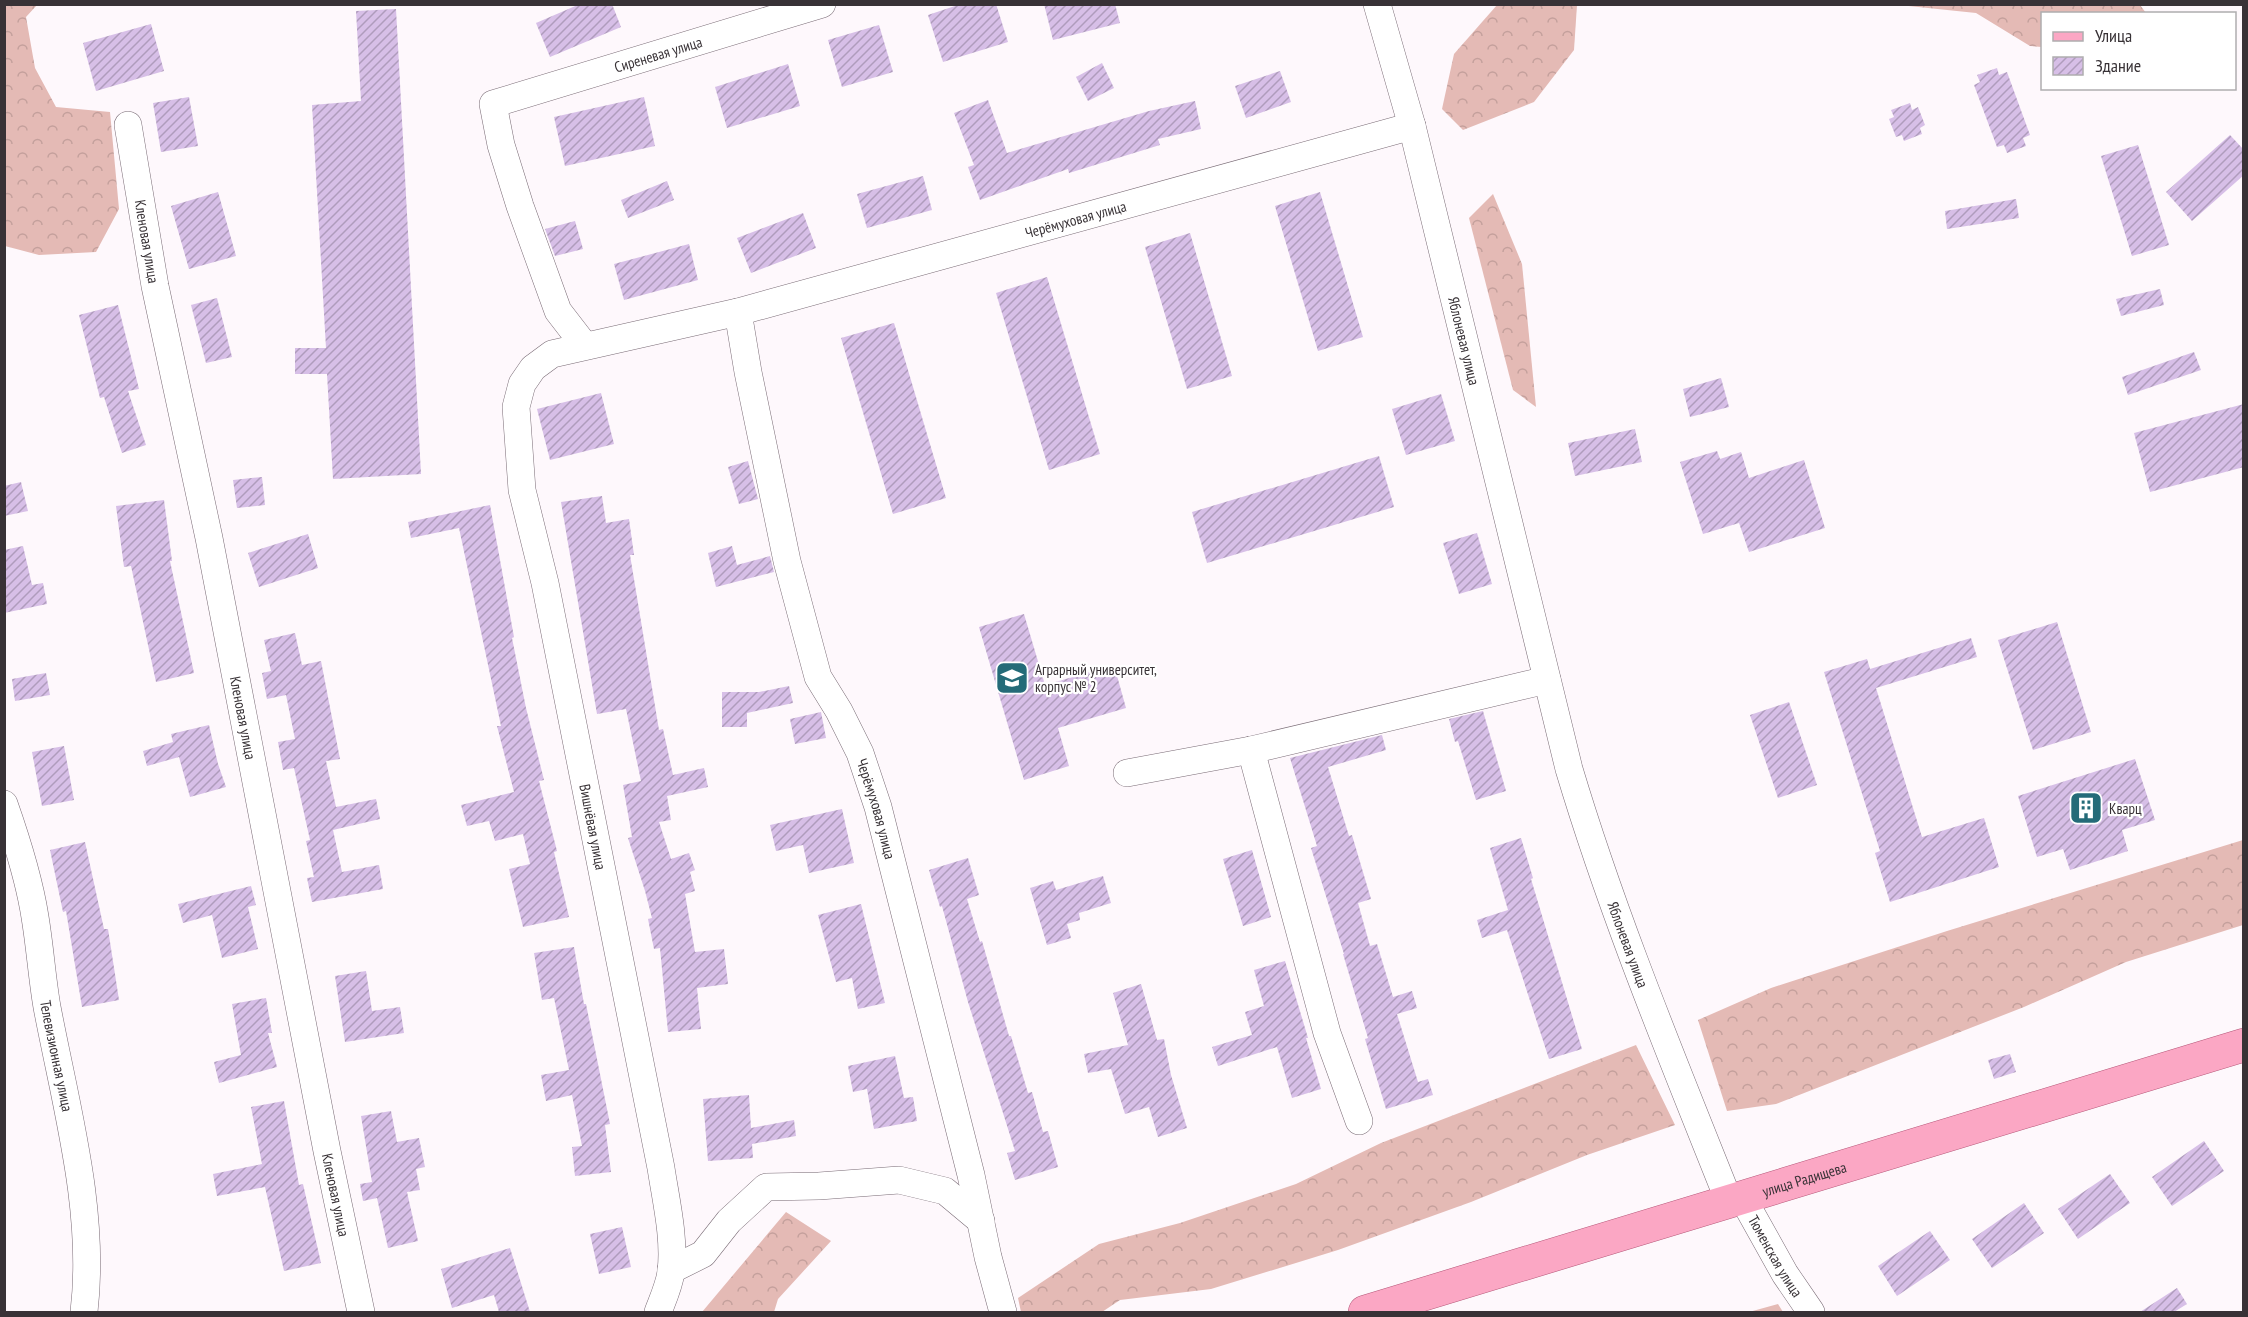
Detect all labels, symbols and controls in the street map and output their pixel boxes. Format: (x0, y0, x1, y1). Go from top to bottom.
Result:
legend (2041, 12, 2236, 90)
text: Улица (2095, 24, 2132, 47)
street label: Сиреневая улица (612, 32, 704, 76)
text: Здание (2095, 54, 2141, 77)
street label: Черёмуховая улица (1023, 196, 1128, 242)
street label: Кленовая улица (131, 198, 164, 285)
street label: Яблоневая улица (1444, 295, 1484, 387)
school or university icon: Аграрный университет, корпус № 2 (994, 660, 1030, 696)
place label: Аграрный университет, корпус № 2 (1035, 660, 1157, 696)
street label: Кленовая улица (226, 675, 261, 761)
street label: Черёмуховая улица (853, 756, 900, 861)
street label: Вишнёвая улица (575, 782, 611, 872)
building icon: Кварц (2068, 790, 2104, 826)
place label: Кварц (2109, 799, 2142, 818)
street label: Яблоневая улица (1604, 899, 1653, 990)
street label: Телевизионная улица (37, 999, 78, 1113)
street label: Кленовая улица (318, 1152, 354, 1238)
street label: улица Радищева (1760, 1157, 1849, 1200)
street label: Тюменская улица (1745, 1212, 1807, 1300)

